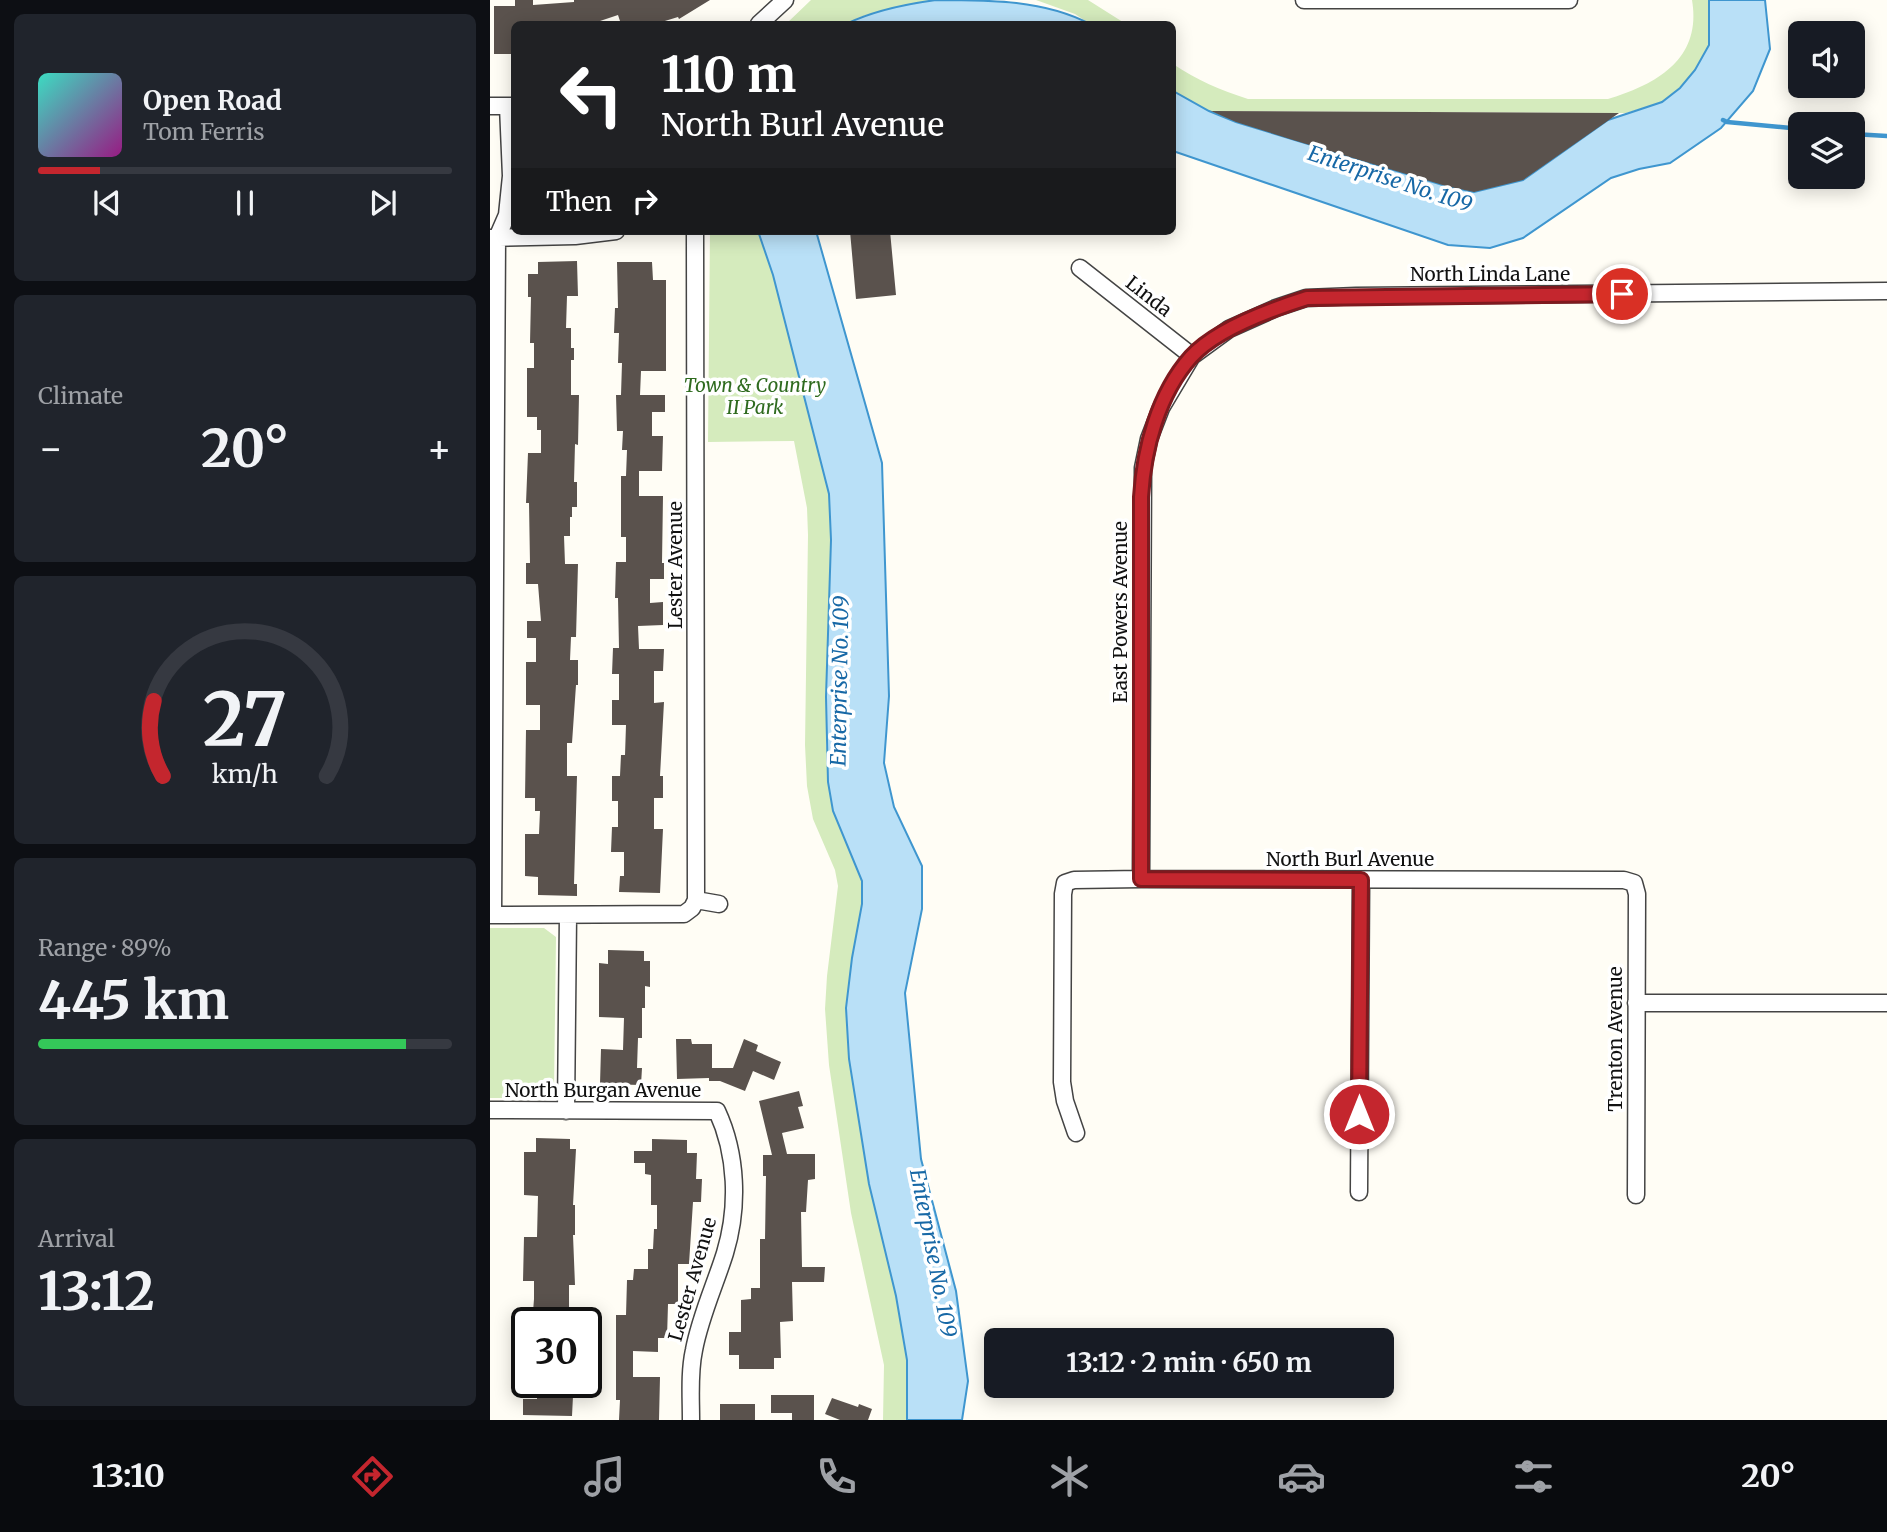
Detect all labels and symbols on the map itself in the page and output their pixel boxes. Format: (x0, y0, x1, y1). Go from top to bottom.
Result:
water label: Enterprise No. 109 (1305, 139, 1476, 218)
street label: North Linda Lane (1410, 262, 1570, 286)
pin (1592, 264, 1652, 324)
street label: Linda (1121, 270, 1177, 322)
park label: Town & Country II Park (684, 373, 826, 419)
street label: Lester Avenue (663, 501, 687, 629)
street label: East Powers Avenue (1108, 521, 1132, 703)
water label: Enterprise No. 109 (825, 595, 854, 767)
street label: North Burl Avenue (1266, 847, 1434, 871)
street label: Trenton Avenue (1603, 966, 1627, 1112)
position arrow (1322, 1077, 1396, 1151)
street label: North Burgan Avenue (505, 1078, 701, 1102)
water label: Enterprise No. 109 (904, 1166, 963, 1339)
street label: Lester Avenue (663, 1214, 721, 1344)
speed limit sign: 30 (511, 1307, 602, 1398)

